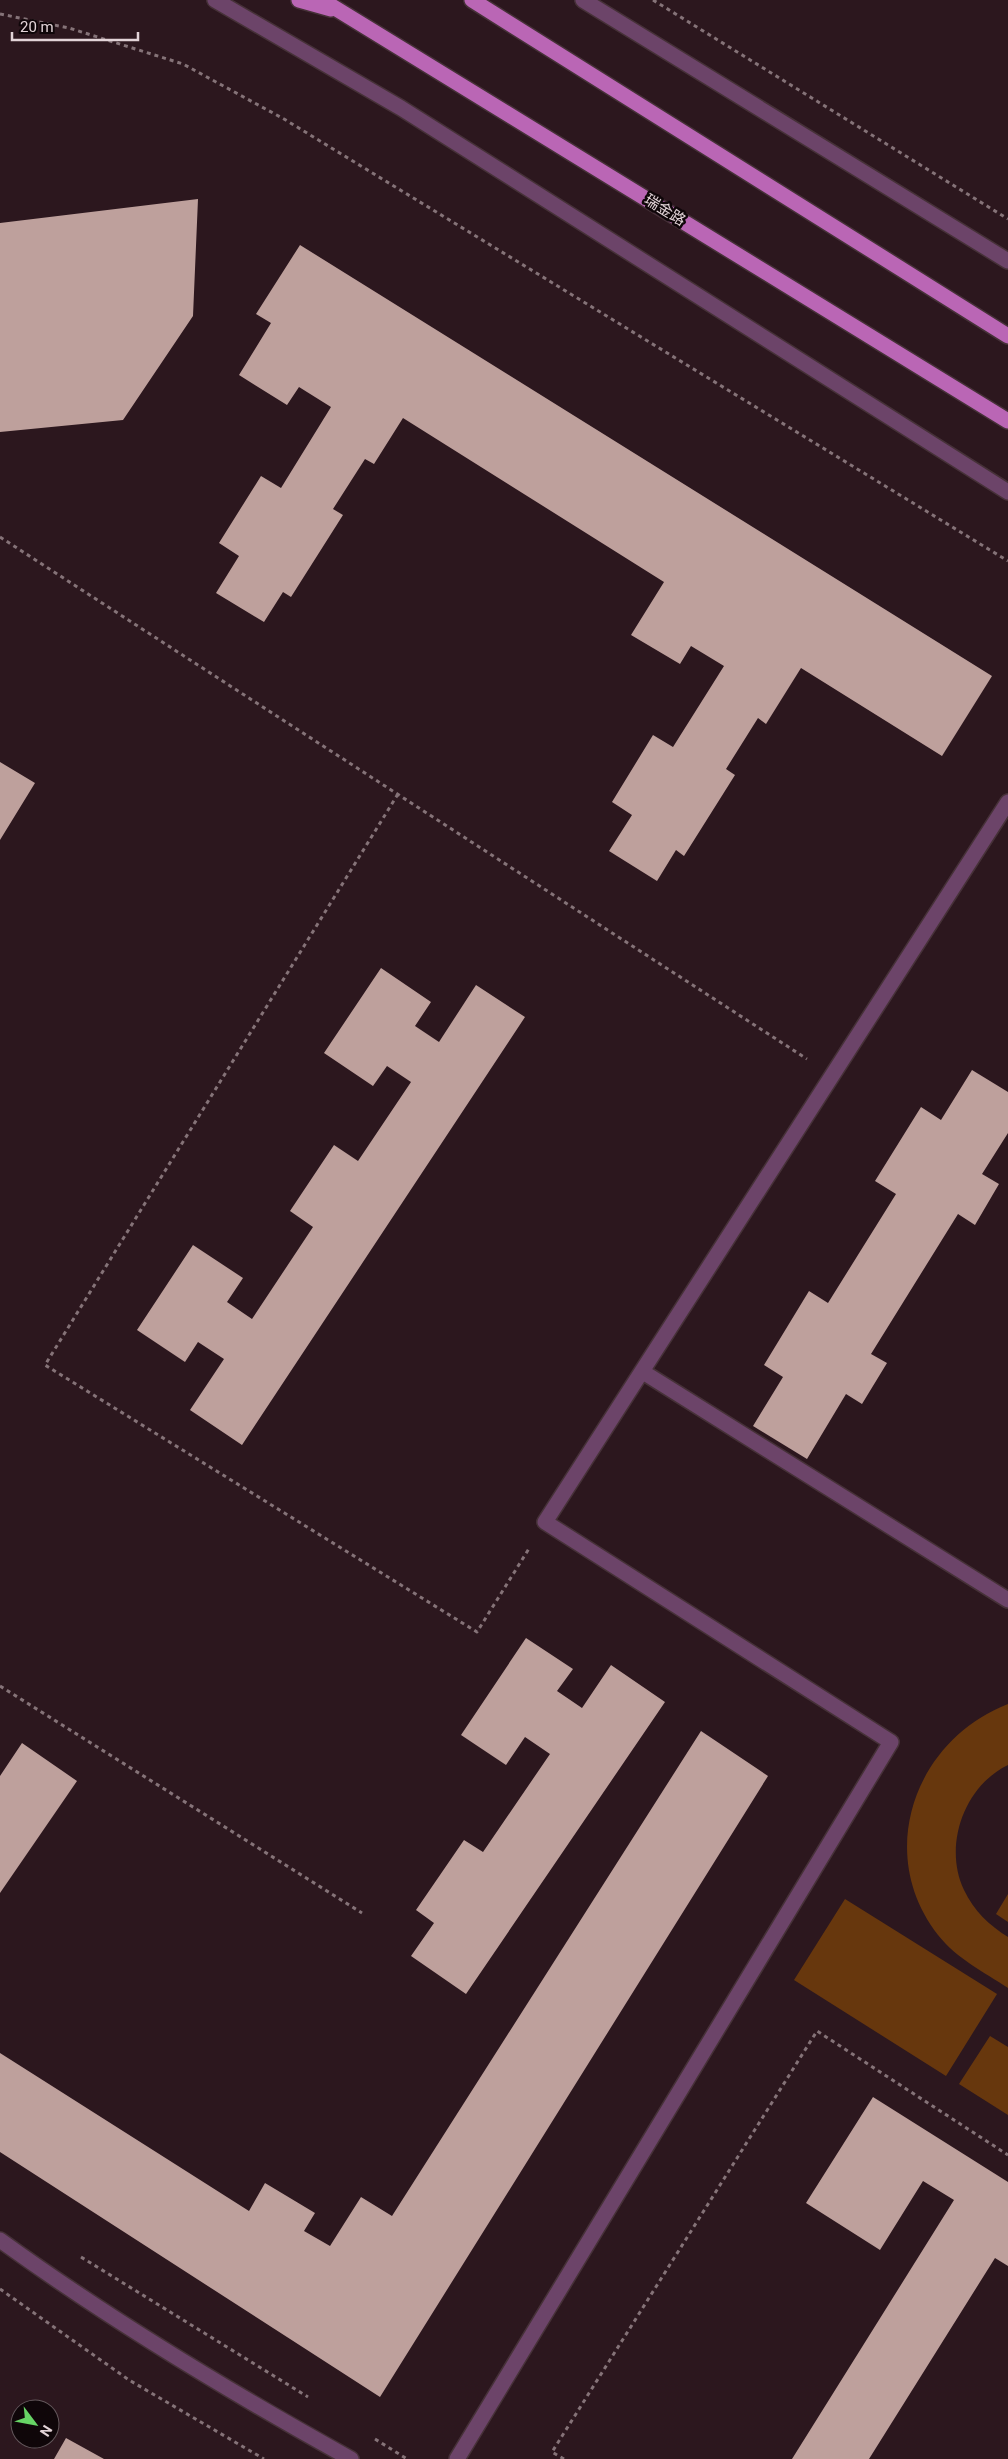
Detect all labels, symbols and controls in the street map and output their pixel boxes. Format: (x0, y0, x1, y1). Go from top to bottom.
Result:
scale bar (12, 10, 139, 42)
text: 20 m (20, 18, 54, 36)
street label: 瑞金路 (641, 190, 689, 230)
north arrow (10, 2399, 60, 2449)
text: N (37, 2422, 55, 2439)

